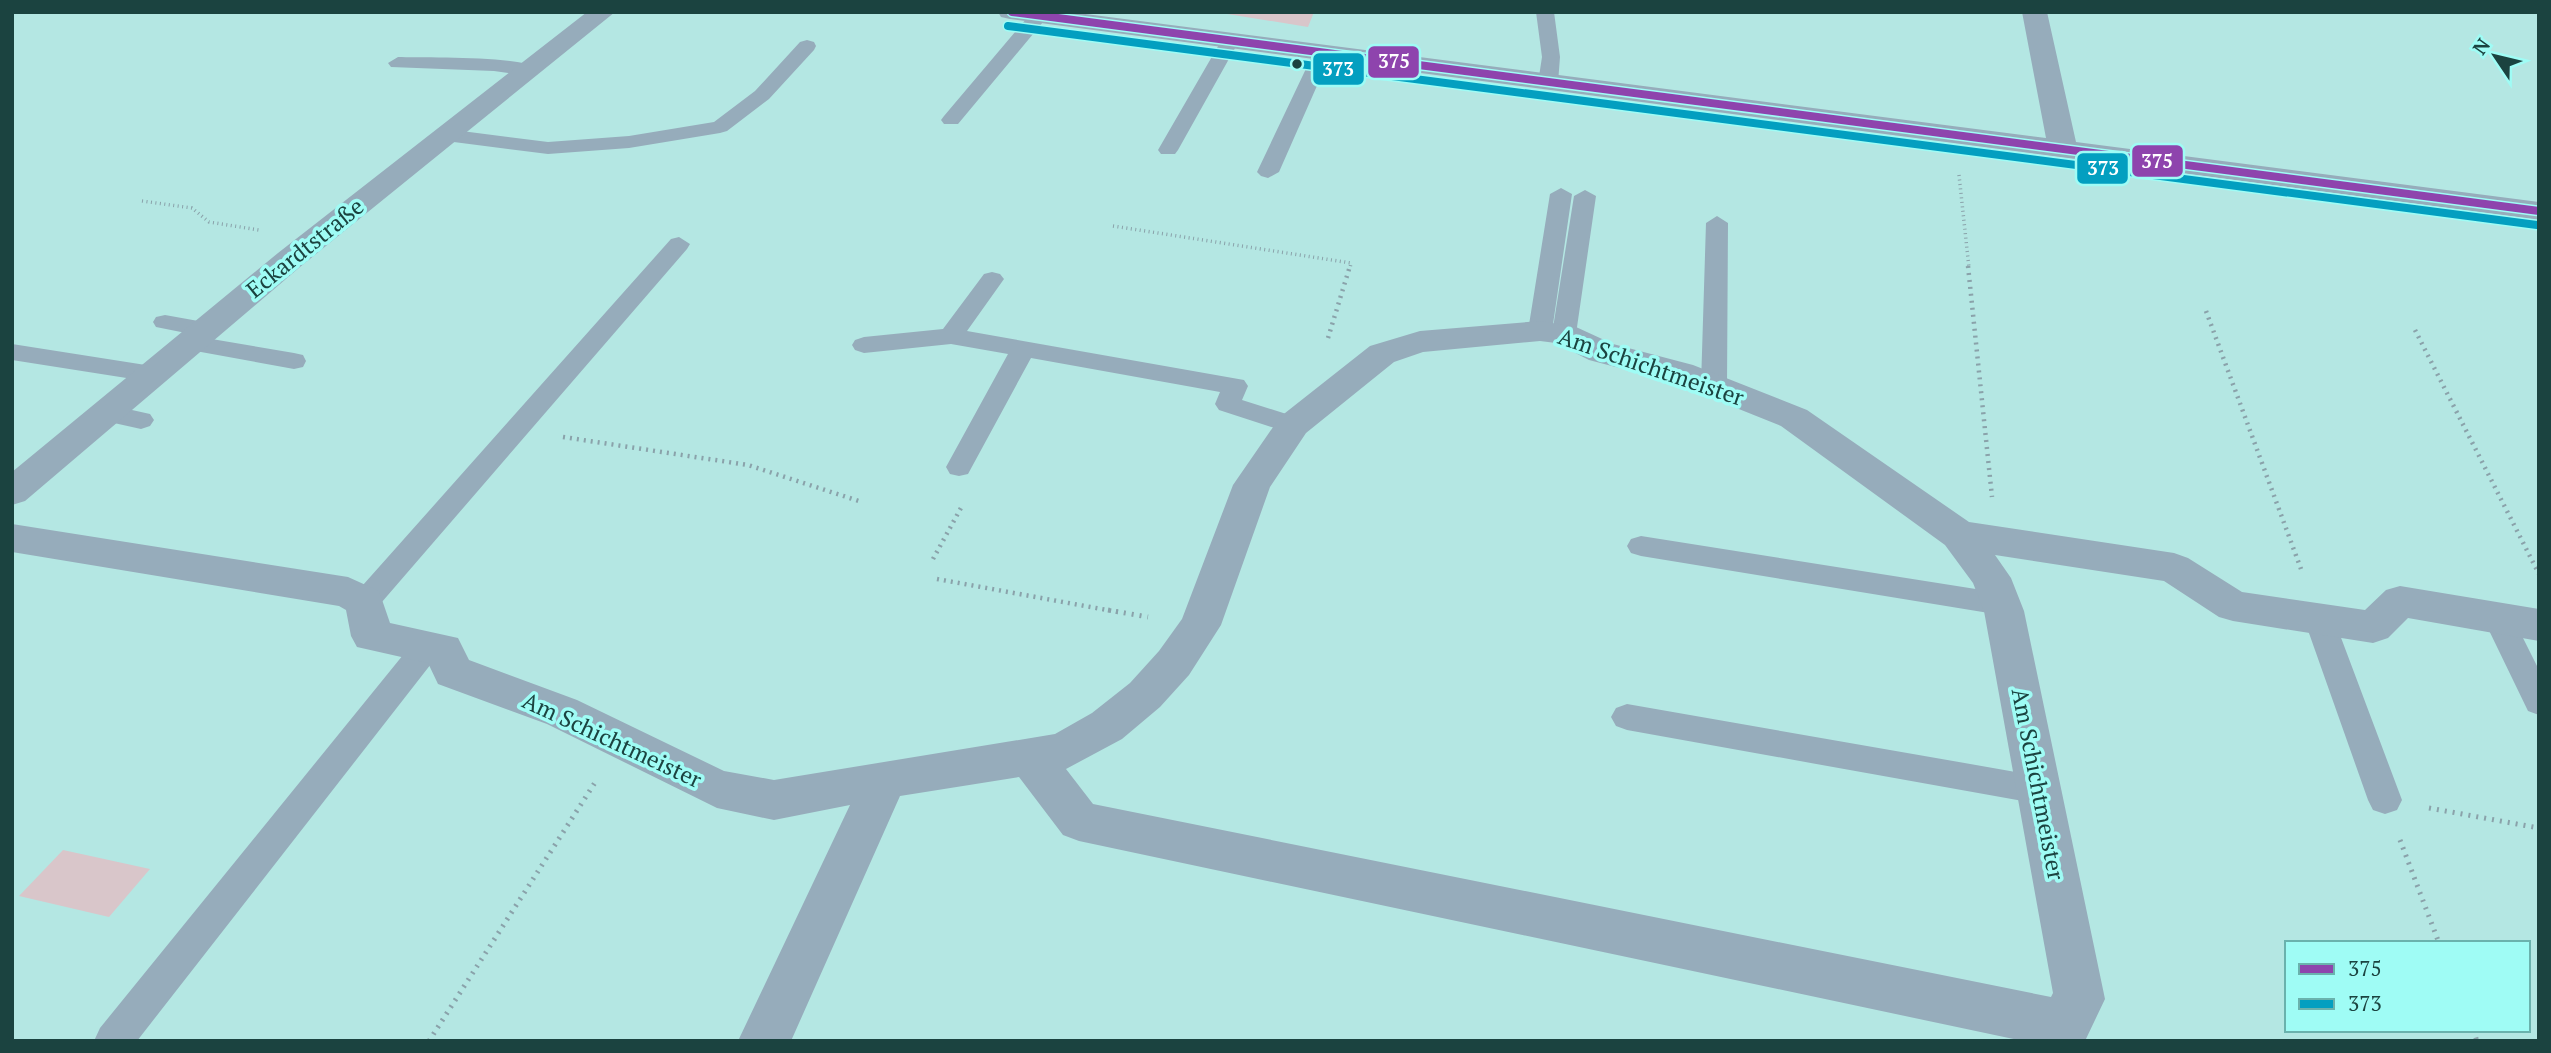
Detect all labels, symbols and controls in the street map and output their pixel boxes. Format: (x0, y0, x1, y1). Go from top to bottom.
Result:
north arrow (2460, 21, 2530, 91)
text: N (2466, 32, 2495, 59)
line badge: 375 (1367, 45, 1420, 79)
text: 375 (1378, 48, 1410, 73)
line badge: 373 (1312, 52, 1365, 86)
text: 373 (1322, 56, 1354, 81)
unlabelled marker (1290, 57, 1304, 71)
line badge: 375 (2131, 144, 2184, 178)
text: 375 (2141, 148, 2173, 173)
line badge: 373 (2076, 152, 2129, 185)
text: 373 (2087, 155, 2119, 180)
street label: Eckardtstraße (239, 191, 370, 305)
street label: Am Schichtmeister (1554, 320, 1748, 413)
street label: Am Schichtmeister (517, 684, 707, 795)
street label: Am Schichtmeister (2005, 685, 2072, 883)
legend (2285, 941, 2530, 1032)
text: 375 (2348, 954, 2382, 982)
text: 373 (2348, 989, 2382, 1017)

